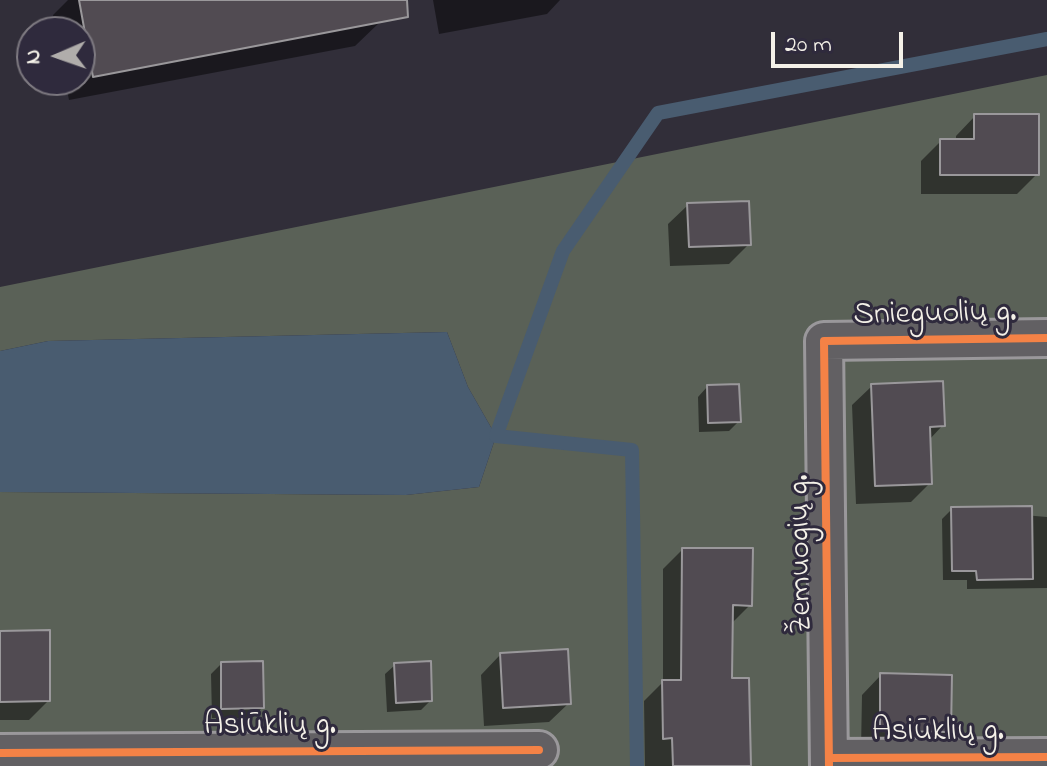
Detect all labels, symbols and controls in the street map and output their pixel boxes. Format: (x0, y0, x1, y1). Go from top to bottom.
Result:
north arrow (16, 16, 96, 96)
scale bar (775, 16, 907, 66)
text: 20 m (785, 28, 832, 63)
text: N (18, 49, 50, 65)
street label: Snieguolių g. (853, 295, 1017, 337)
street label: Žemuogių g. (782, 474, 824, 634)
street label: Asiūklių g. (204, 709, 336, 747)
street label: Asiūklių g. (872, 715, 1004, 753)

